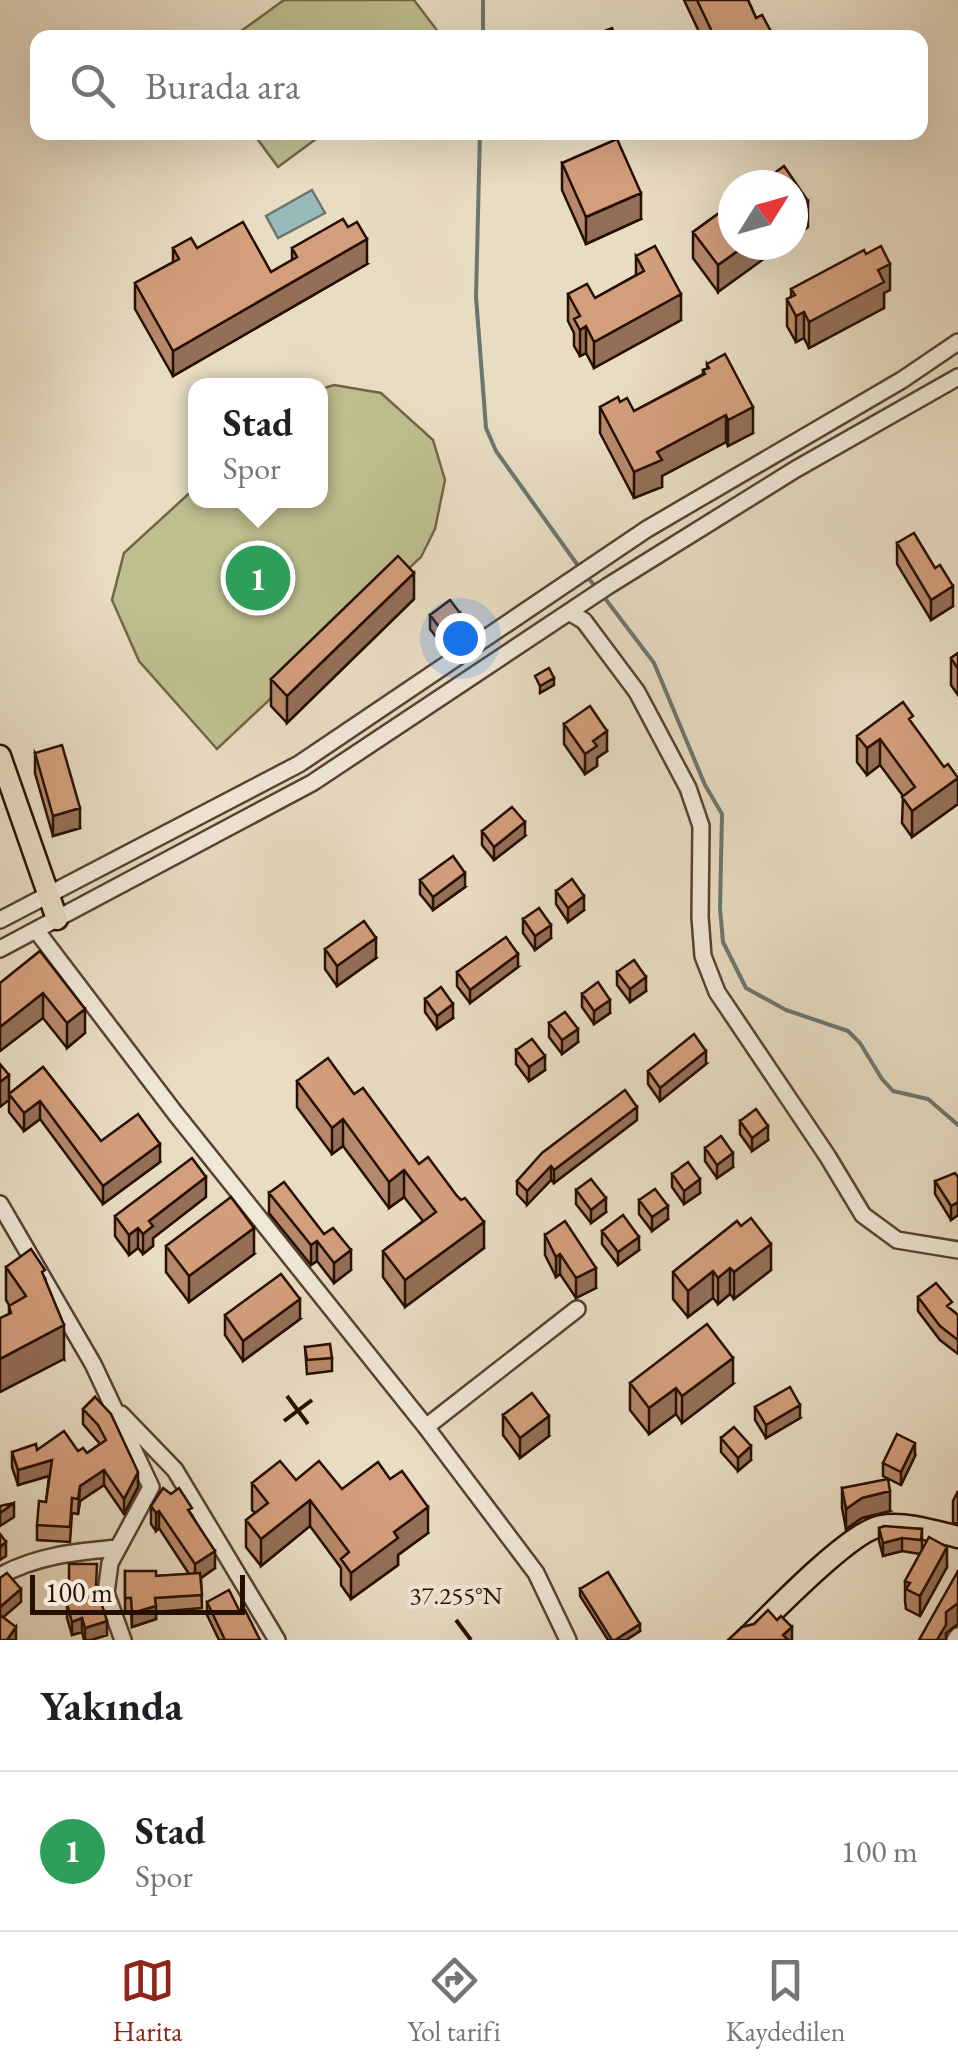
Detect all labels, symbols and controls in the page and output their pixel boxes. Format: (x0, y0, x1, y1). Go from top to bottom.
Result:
search box (30, 30, 928, 140)
icon: search (65, 58, 120, 113)
text: Burada ara (145, 61, 300, 110)
north arrow (718, 170, 808, 260)
popup (188, 378, 328, 508)
text: Stad (223, 398, 293, 447)
text: Spor (223, 447, 281, 489)
pin: 1 (226, 540, 290, 616)
your location (435, 613, 486, 664)
scale bar (30, 1570, 245, 1614)
text: 100 m (45, 1574, 113, 1610)
text: 37.255°N (410, 1579, 503, 1611)
text: Yakında (40, 1678, 183, 1733)
text: Stad (135, 1806, 206, 1855)
text: 1 (64, 1830, 81, 1872)
text: 100 m (841, 1830, 918, 1872)
text: Spor (135, 1855, 193, 1897)
tab: Harita (113, 1953, 183, 2049)
tab: Yol tarifi (408, 1953, 501, 2049)
tab: Kaydedilen (726, 1953, 845, 2049)

